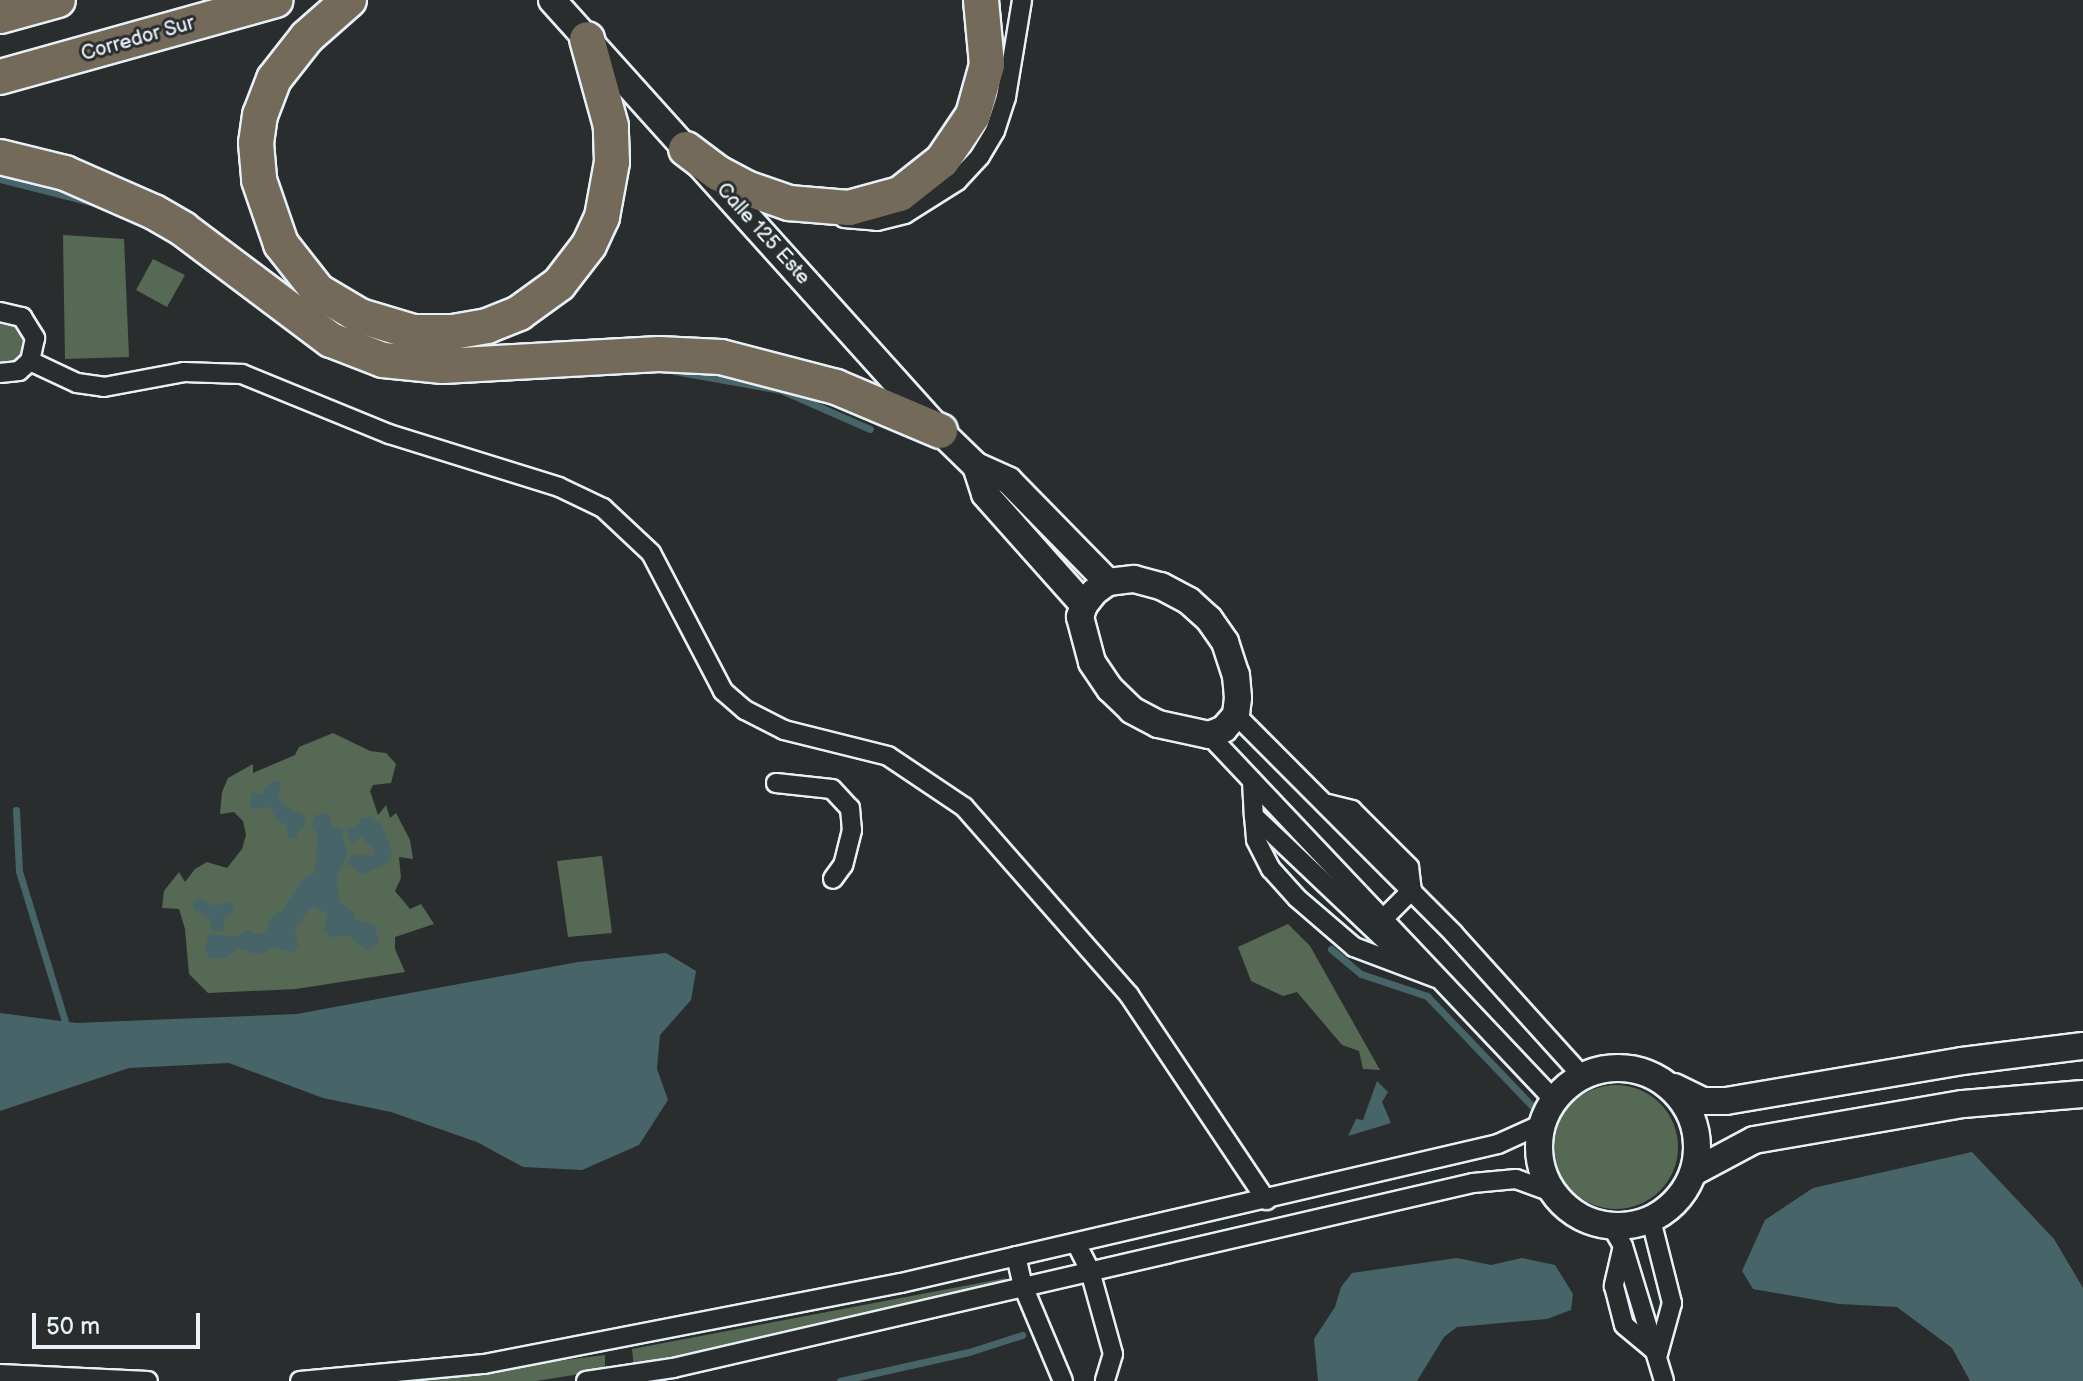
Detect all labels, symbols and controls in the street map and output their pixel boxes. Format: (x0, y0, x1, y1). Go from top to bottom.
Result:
street label: Corredor Sur (78, 11, 198, 67)
street label: Calle 125 Este (711, 178, 815, 290)
scale bar (36, 1297, 204, 1347)
text: 50 m (46, 1312, 100, 1341)

